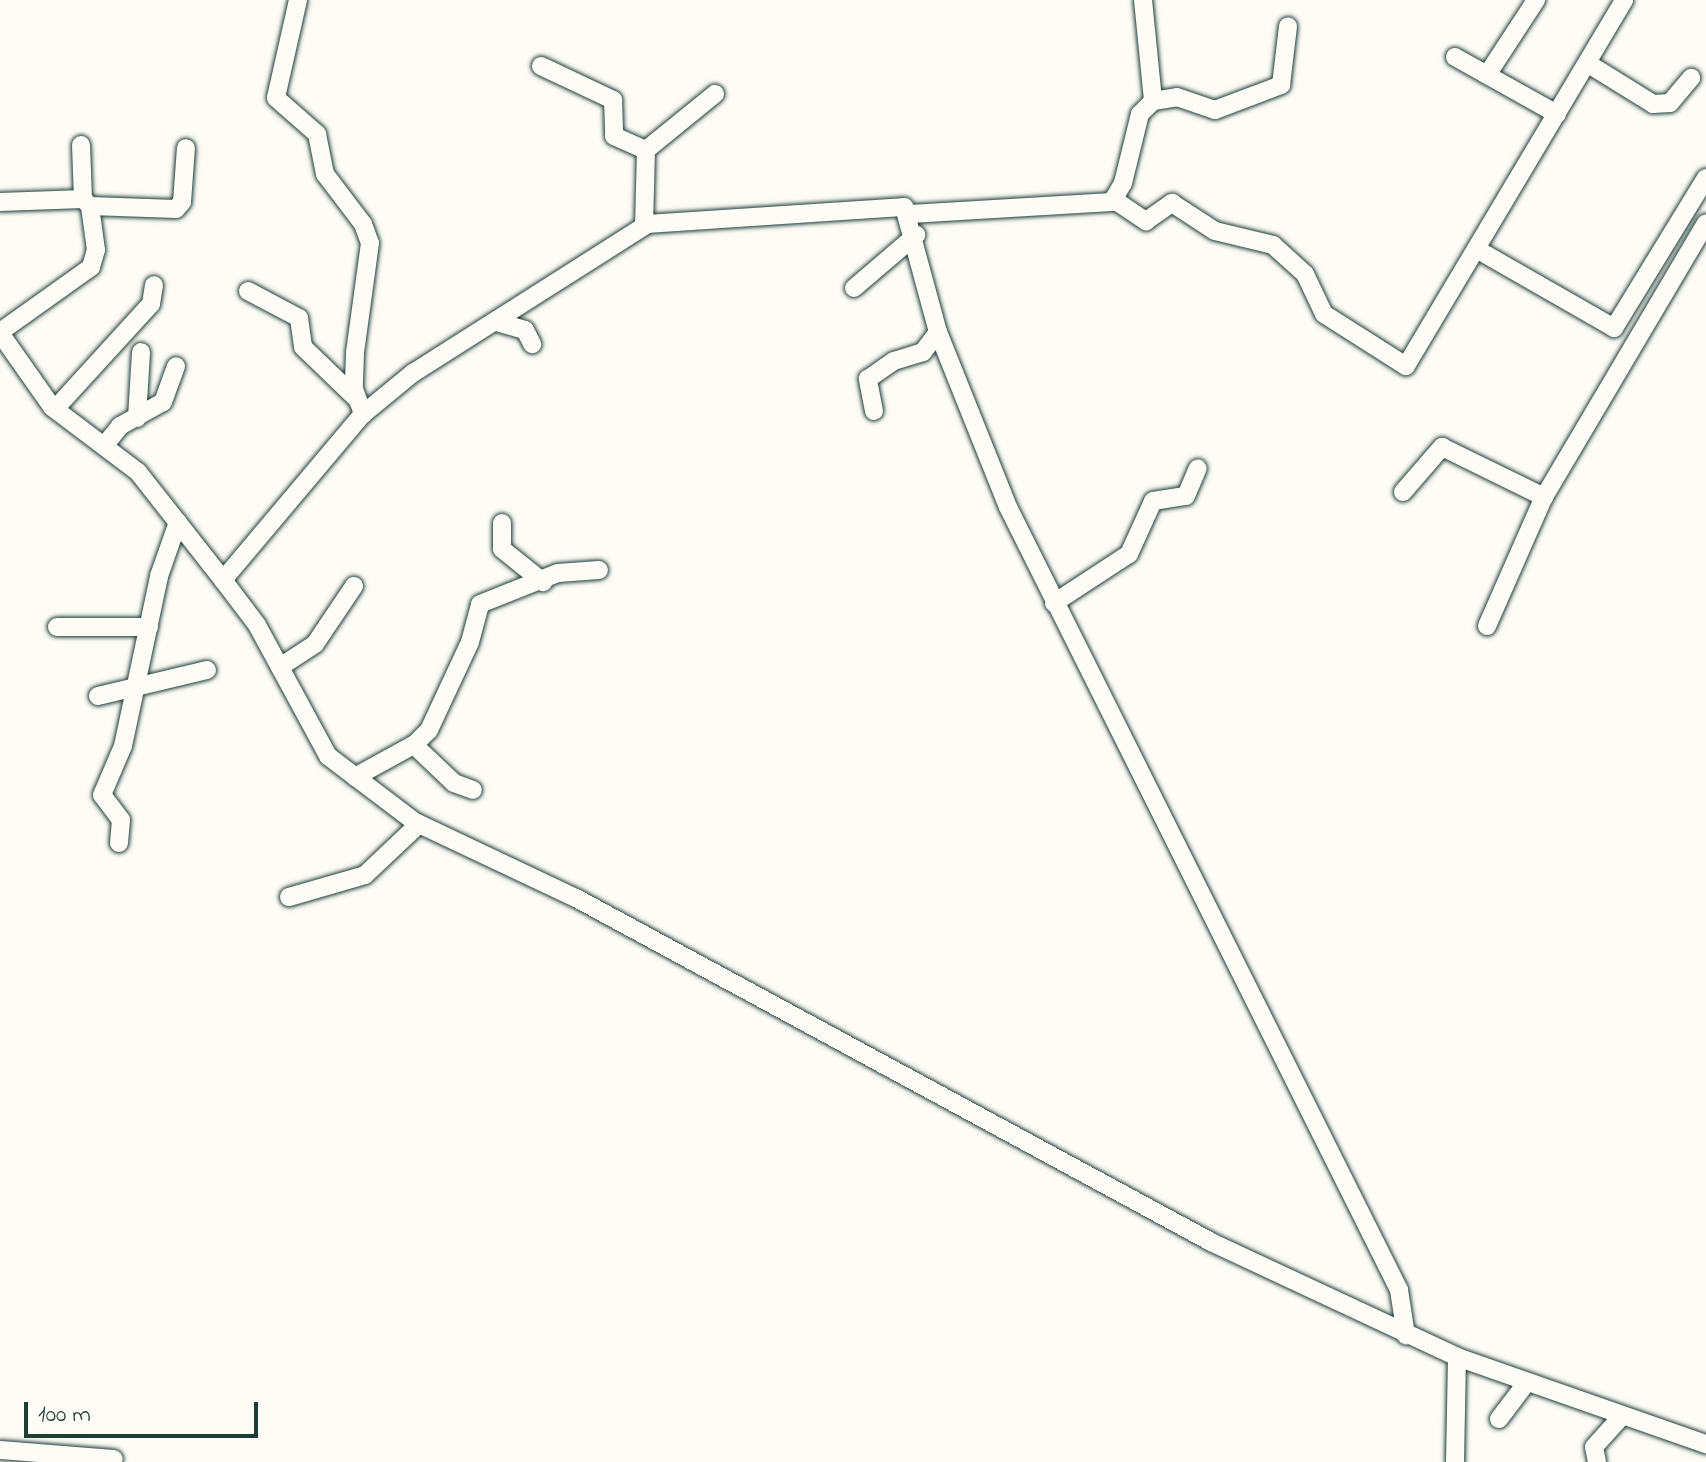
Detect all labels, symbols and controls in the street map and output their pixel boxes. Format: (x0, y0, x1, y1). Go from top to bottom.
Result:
scale bar (28, 1386, 262, 1436)
text: 100 m (38, 1398, 91, 1433)

